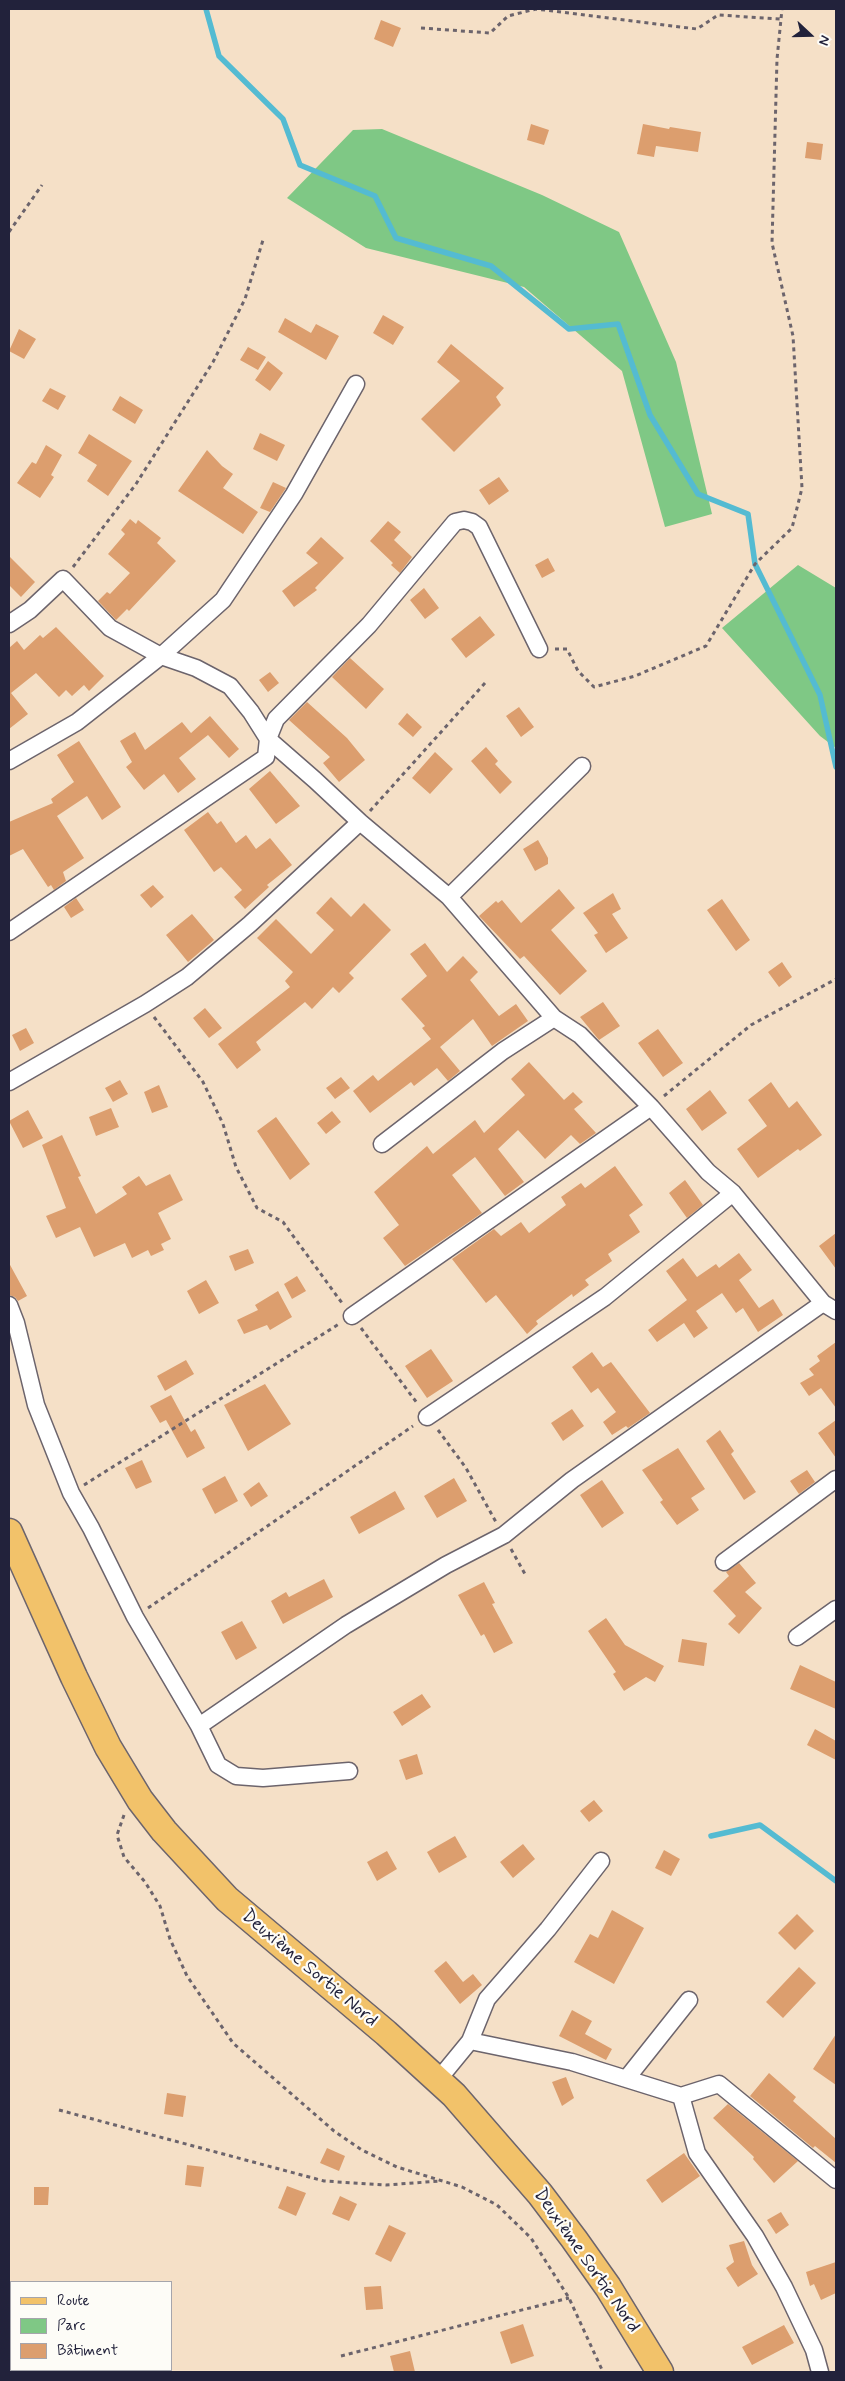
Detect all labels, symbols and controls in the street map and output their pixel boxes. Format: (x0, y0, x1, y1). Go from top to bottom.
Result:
north arrow (785, 10, 835, 60)
text: N (814, 33, 834, 48)
street label: Deuxième Sortie Nord (236, 1905, 382, 2033)
street label: Deuxième Sortie Nord (528, 2184, 644, 2338)
legend (10, 2281, 172, 2371)
text: Route (57, 2291, 90, 2311)
text: Parc (57, 2316, 85, 2336)
text: Bâtiment (57, 2341, 118, 2361)

